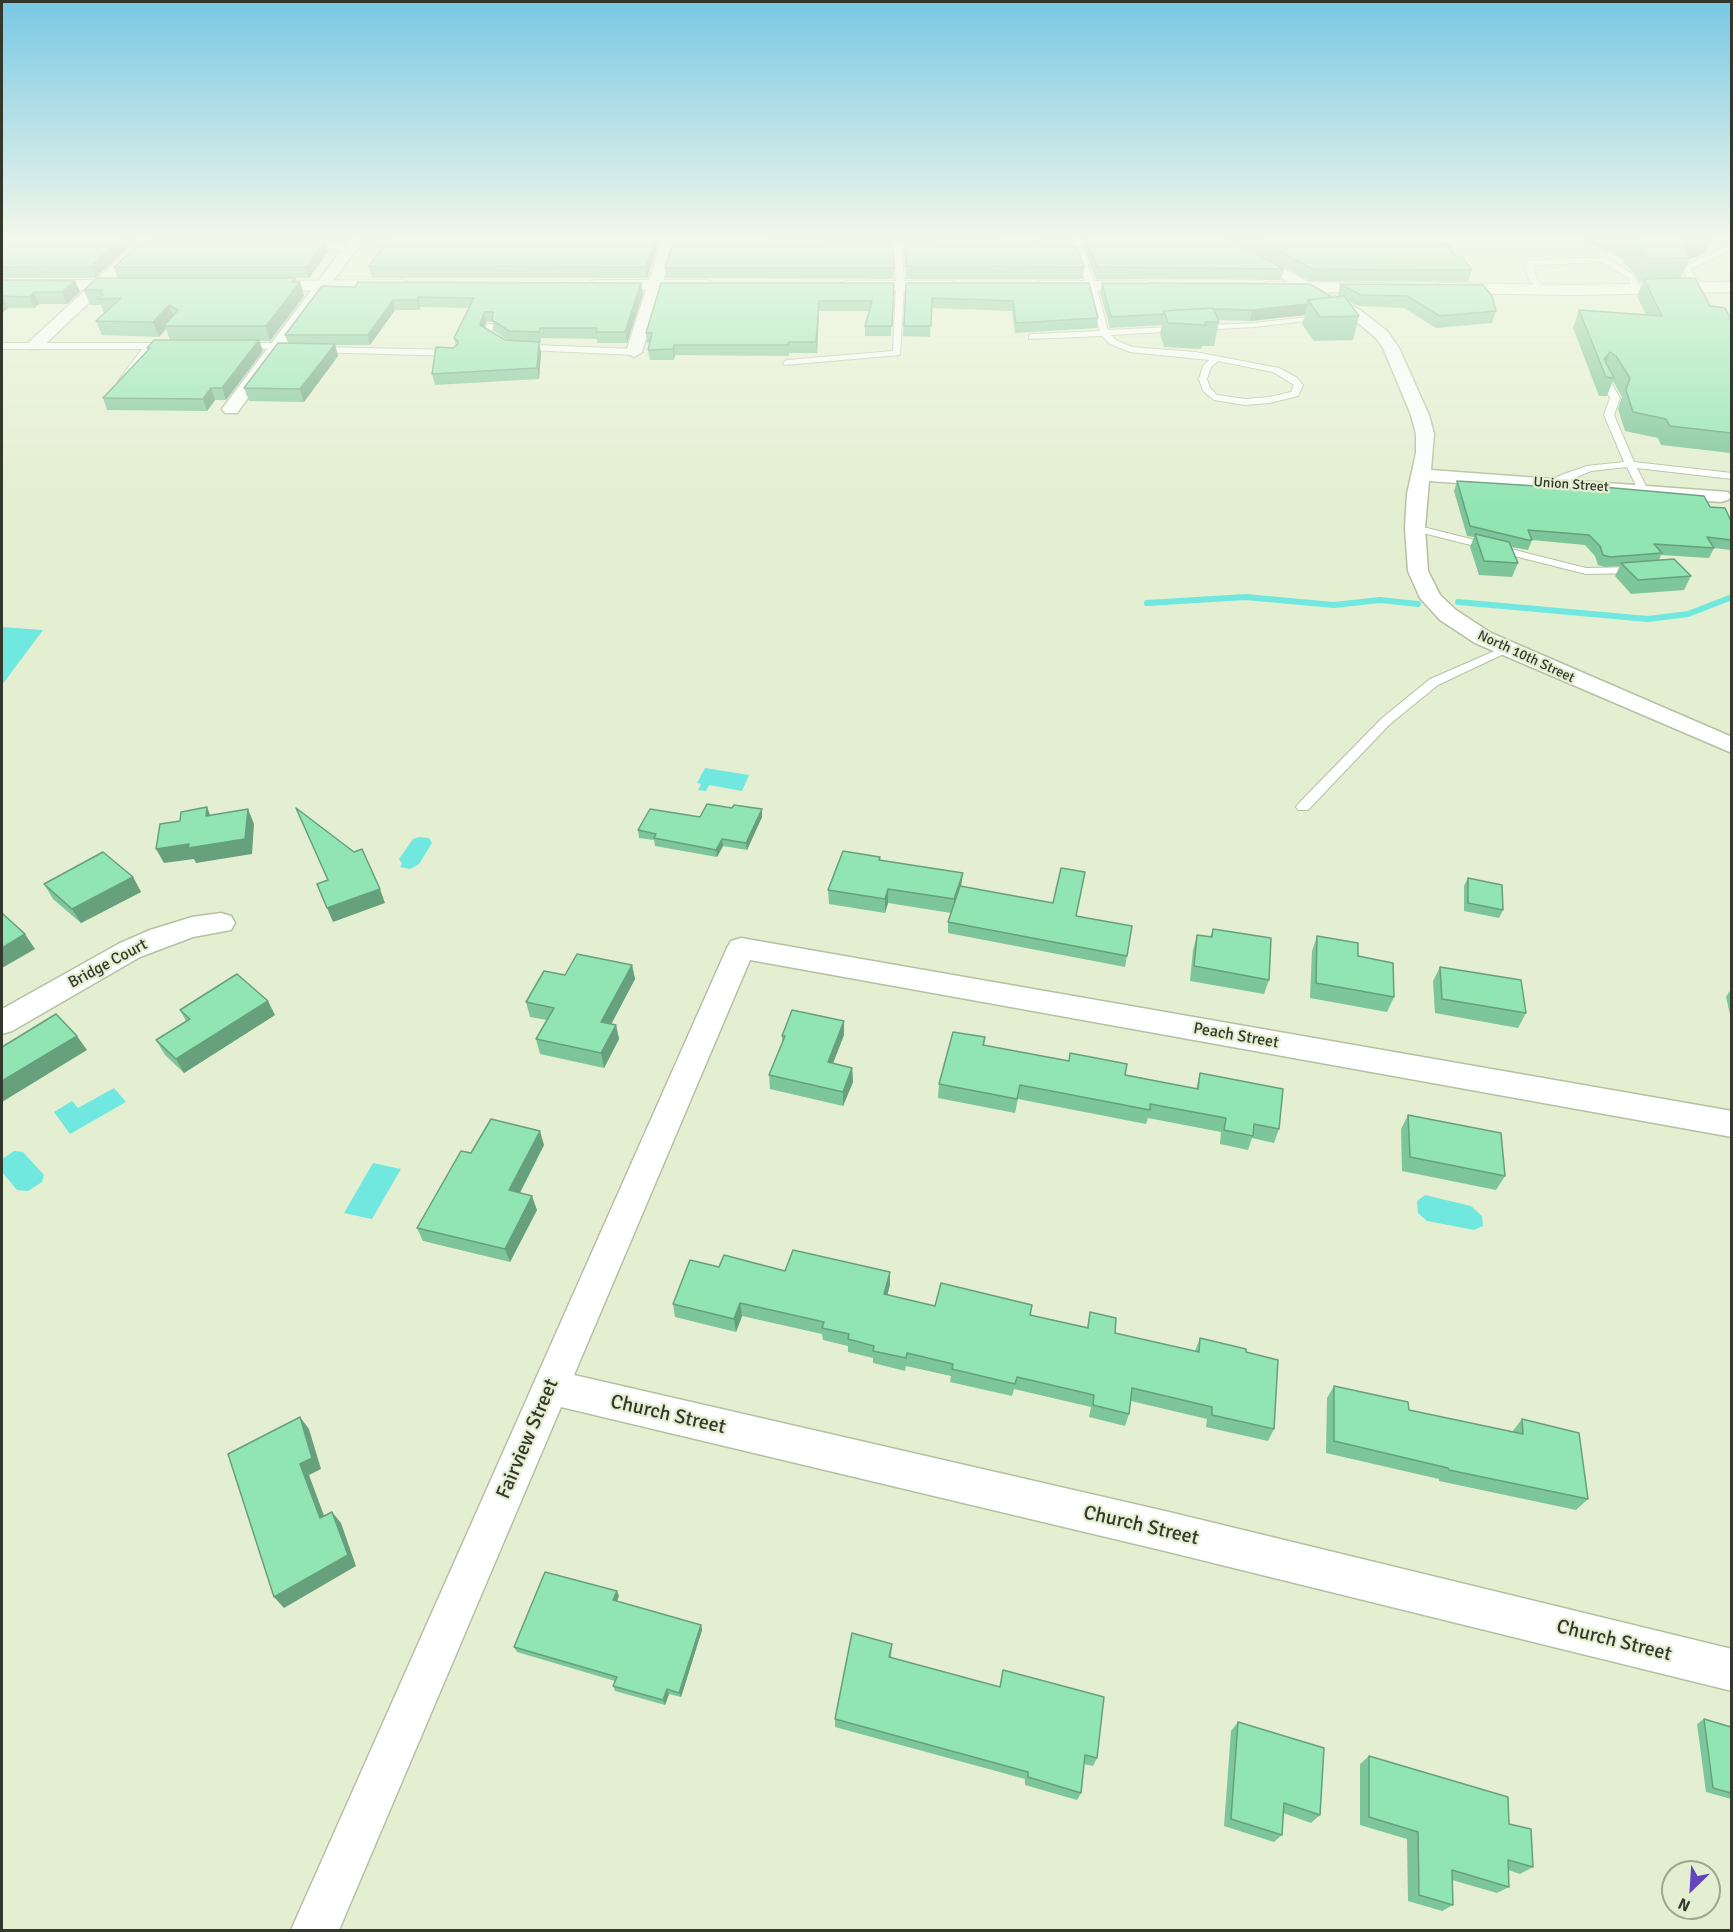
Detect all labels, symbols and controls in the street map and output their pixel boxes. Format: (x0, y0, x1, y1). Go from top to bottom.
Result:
street label: Union Street (1533, 474, 1609, 496)
street label: North 10th Street (1475, 627, 1577, 687)
street label: Bridge Court (65, 935, 151, 993)
street label: Peach Street (1192, 1019, 1280, 1053)
street label: Fairview Street (492, 1375, 564, 1503)
street label: Church Street (608, 1390, 728, 1440)
street label: Church Street (1081, 1501, 1201, 1551)
street label: Church Street (1554, 1615, 1674, 1667)
north arrow (1661, 1860, 1721, 1920)
text: N (1675, 1893, 1694, 1916)

